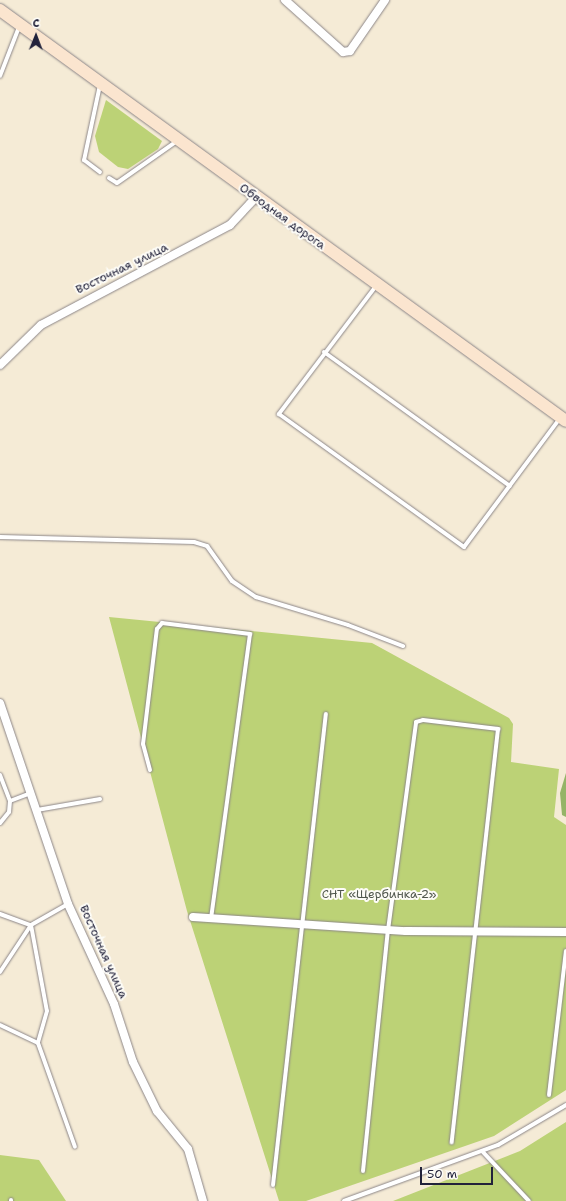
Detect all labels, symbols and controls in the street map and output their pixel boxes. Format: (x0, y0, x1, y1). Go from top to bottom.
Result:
north arrow (16, 16, 56, 56)
text: С (33, 16, 40, 31)
street label: Обводная дорога (236, 181, 328, 253)
street label: Восточная улица (74, 240, 170, 298)
park label: СНТ «Щербинка-2» (322, 888, 436, 902)
street label: Восточная улица (76, 903, 130, 1001)
scale bar (422, 1159, 495, 1185)
text: 50 m (427, 1166, 457, 1182)

